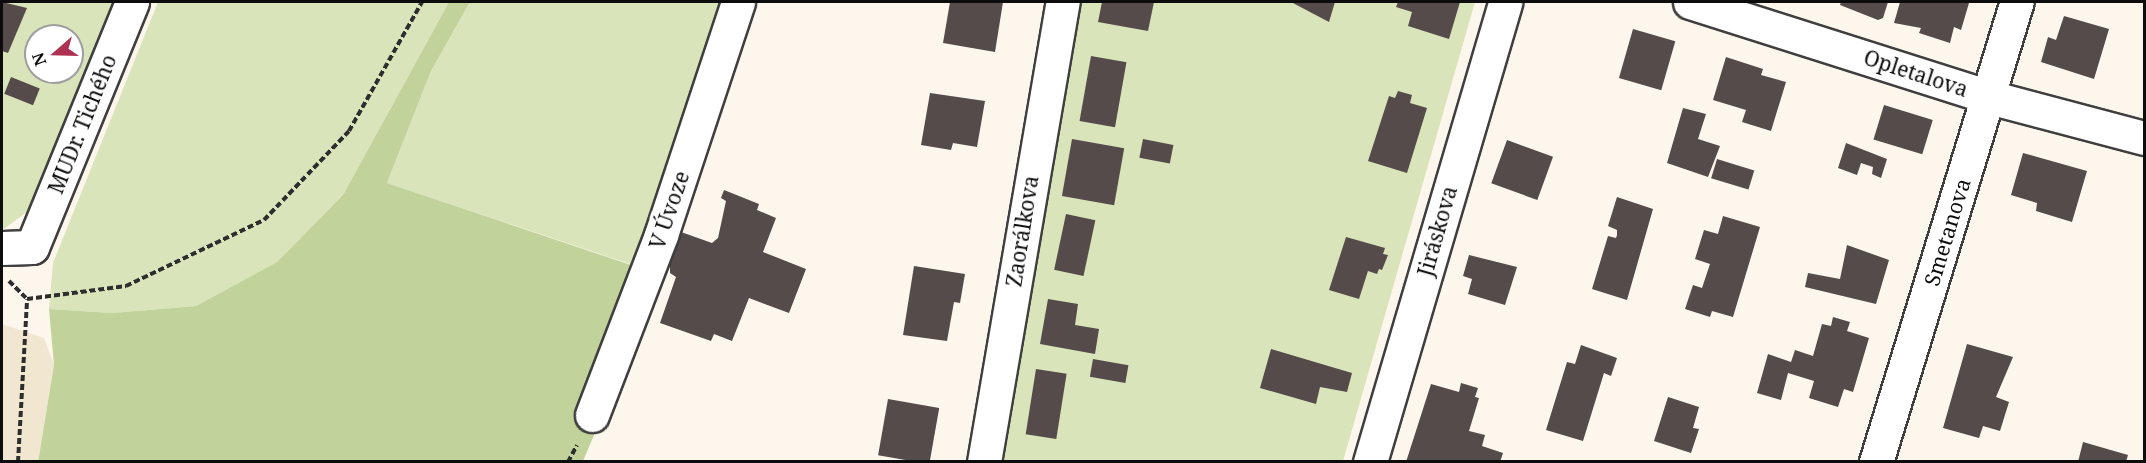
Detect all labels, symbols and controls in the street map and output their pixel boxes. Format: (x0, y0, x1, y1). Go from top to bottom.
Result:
north arrow (24, 24, 84, 84)
street label: Opletalova (1861, 44, 1971, 102)
text: N (26, 50, 51, 69)
street label: MUDr. Tichého (43, 51, 121, 197)
street label: V Úvoze (644, 168, 694, 252)
street label: Zaorálkova (1001, 174, 1043, 288)
street label: Smetanova (1919, 175, 1975, 289)
street label: Jiráskova (1412, 183, 1462, 279)

